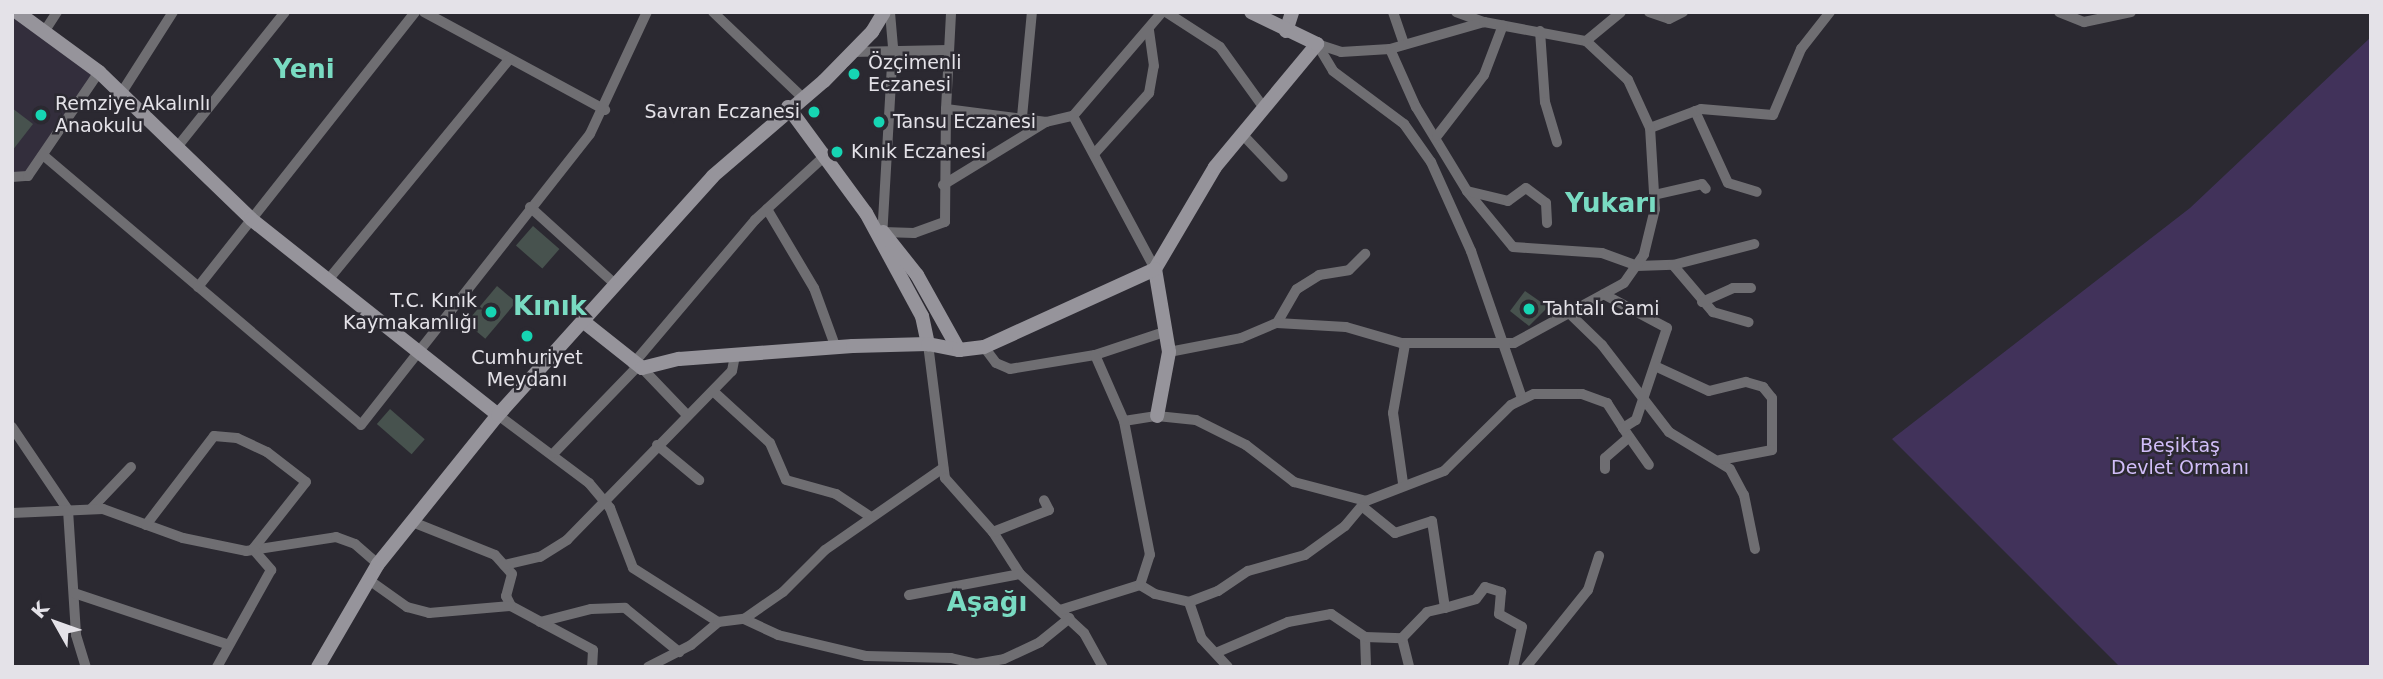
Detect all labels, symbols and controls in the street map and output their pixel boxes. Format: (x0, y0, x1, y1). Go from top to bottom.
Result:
place label: Özçimenli Eczanesi (868, 52, 961, 96)
district label: Yeni (273, 54, 335, 86)
marker: Özçimenli Eczanesi (846, 66, 862, 82)
place label: Remziye Akalınlı Anaokulu (55, 93, 210, 137)
place label: Savran Eczanesi (645, 101, 800, 123)
marker: Savran Eczanesi (806, 104, 822, 120)
marker: Remziye Akalınlı Anaokulu (33, 107, 49, 123)
place label: Tansu Eczanesi (893, 111, 1036, 133)
marker: Tansu Eczanesi (871, 114, 887, 130)
place label: Kınık Eczanesi (851, 141, 986, 163)
marker: Kınık Eczanesi (829, 144, 845, 160)
district label: Yukarı (1565, 188, 1657, 220)
place label: T.C. Kınık Kaymakamlığı (343, 290, 477, 334)
district label: Kınık (513, 291, 587, 323)
place label: Tahtalı Cami (1543, 298, 1660, 320)
marker: Tahtalı Cami (1521, 301, 1537, 317)
marker: T.C. Kınık Kaymakamlığı (483, 304, 499, 320)
marker: Cumhuriyet Meydanı (519, 328, 535, 344)
place label: Cumhuriyet Meydanı (471, 347, 583, 391)
park label: Beşiktaş Devlet Ormanı (2111, 435, 2249, 479)
district label: Aşağı (947, 587, 1027, 619)
north arrow (21, 588, 91, 658)
text: K (27, 597, 53, 622)

